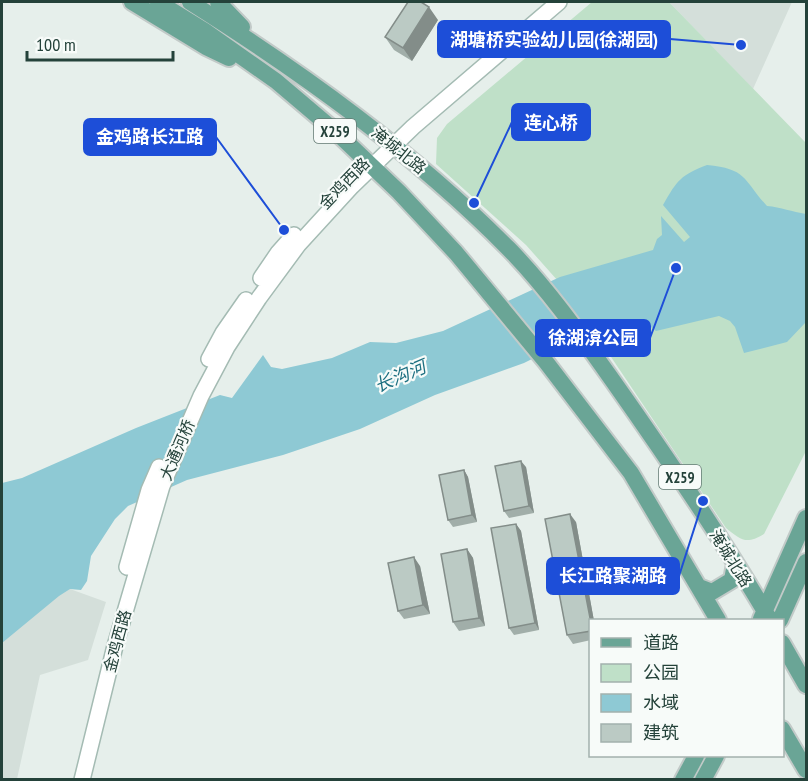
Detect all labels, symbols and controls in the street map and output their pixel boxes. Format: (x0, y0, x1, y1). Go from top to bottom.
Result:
callout: 湖塘桥实验幼儿园(徐湖园) (438, 21, 670, 57)
scale bar (27, 24, 172, 62)
text: 湖塘桥实验幼儿园(徐湖园) (450, 28, 658, 51)
text: 100 m (36, 33, 76, 56)
callout: 连心桥 (512, 104, 590, 140)
text: 连心桥 (524, 111, 578, 134)
callout: 金鸡路长江路 (84, 119, 216, 155)
road number: X259 (314, 119, 356, 143)
street label: 淹城北路 (368, 122, 430, 178)
text: 金鸡路长江路 (96, 125, 204, 148)
street label: 金鸡西路 (315, 153, 373, 213)
callout: 徐湖渰公园 (536, 320, 650, 356)
text: 徐湖渰公园 (548, 326, 638, 349)
water label: 长沟河 (371, 354, 432, 397)
street label: 大通河桥 (155, 417, 199, 483)
road number: X259 (659, 465, 701, 489)
street label: 淹城北路 (706, 526, 756, 590)
callout: 长江路聚湖路 (547, 558, 679, 594)
text: 长江路聚湖路 (559, 564, 667, 587)
street label: 金鸡西路 (99, 607, 135, 675)
legend (589, 619, 784, 757)
text: 道路 (643, 631, 679, 654)
text: 公园 (643, 661, 679, 684)
text: 水域 (643, 691, 679, 714)
text: 建筑 (643, 721, 679, 744)

